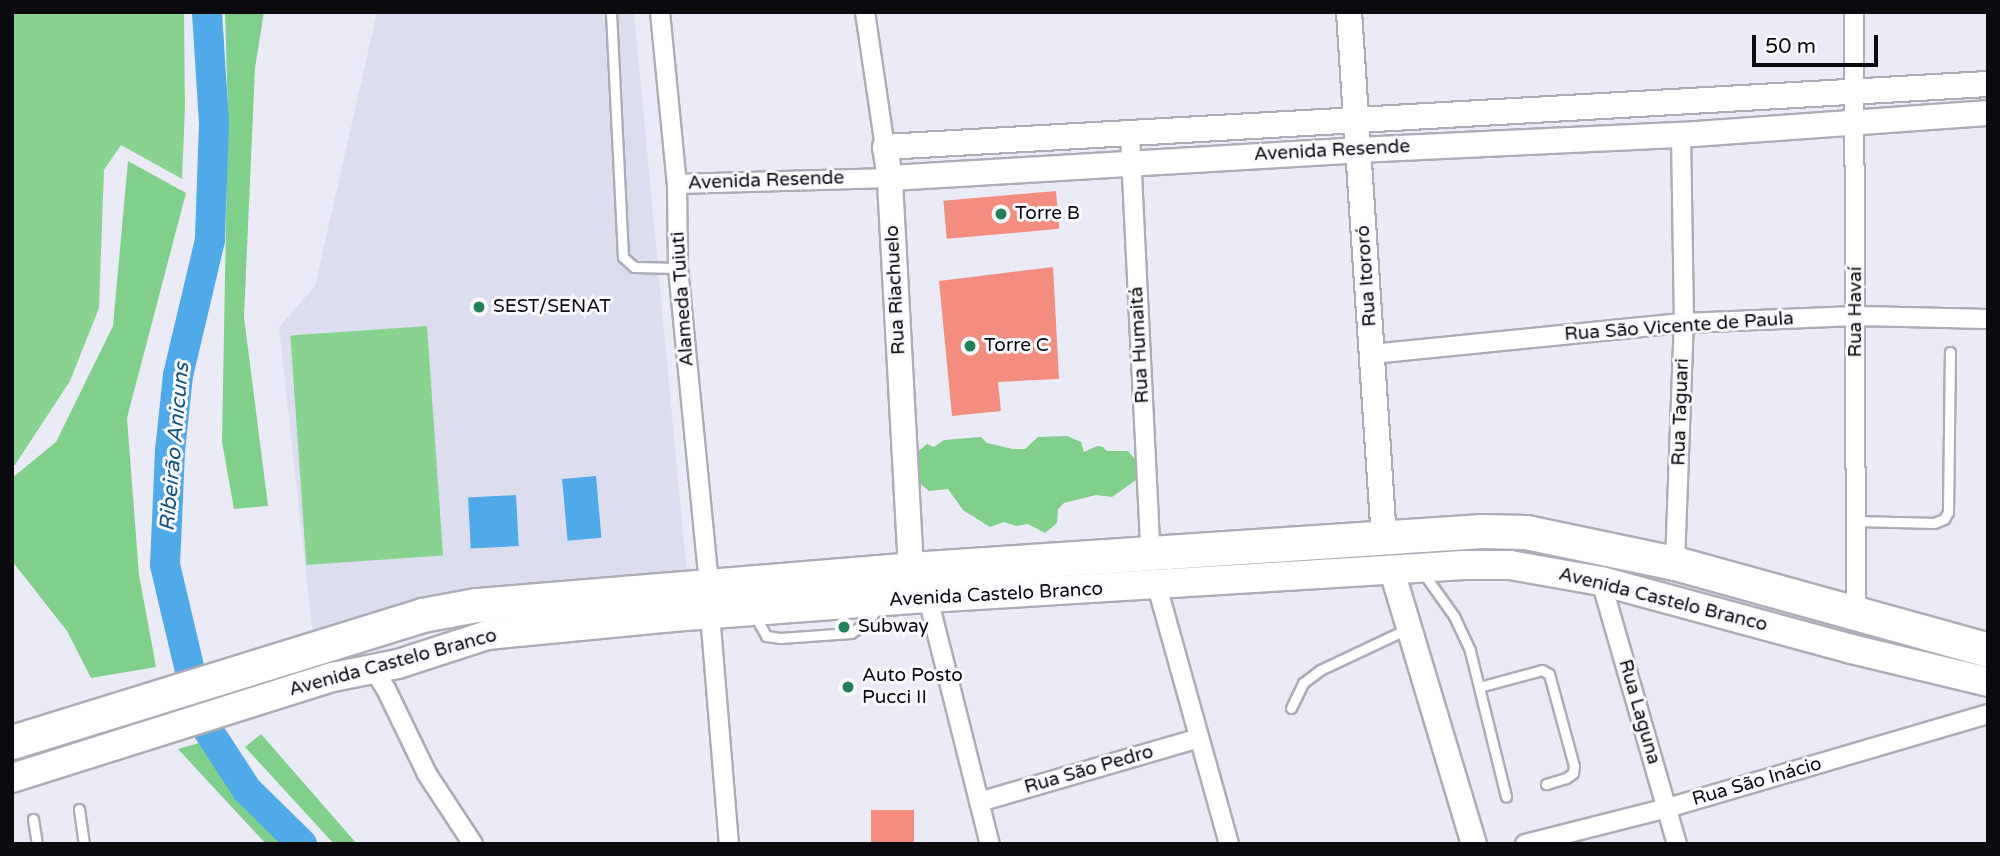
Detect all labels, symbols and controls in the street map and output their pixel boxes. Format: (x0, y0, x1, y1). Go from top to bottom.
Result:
scale bar (1755, 21, 1881, 65)
text: 50 m (1765, 34, 1816, 59)
street label: Avenida Resende (1253, 136, 1411, 166)
street label: Avenida Resende (687, 167, 845, 195)
place label: Torre B (1015, 203, 1080, 225)
marker: Torre B (993, 206, 1009, 222)
street label: Rua Itororó (1352, 224, 1382, 328)
street label: Rua Riachuelo (881, 225, 911, 355)
street label: Alameda Tuiuti (667, 231, 699, 367)
street label: Rua Havaí (1845, 267, 1867, 357)
street label: Rua Humaitá (1126, 286, 1154, 404)
place label: SEST/SENAT (493, 296, 611, 318)
marker: SEST/SENAT (471, 299, 487, 315)
street label: Rua São Vicente de Paula (1564, 308, 1794, 346)
place label: Torre C (984, 335, 1049, 357)
marker: Torre C (962, 338, 978, 354)
street label: Rua Taguari (1668, 358, 1694, 466)
water label: Ribeirão Anicuns (155, 362, 195, 532)
street label: Avenida Castelo Branco (1556, 563, 1770, 637)
street label: Avenida Castelo Branco (888, 578, 1104, 612)
place label: Subway (858, 616, 929, 638)
marker: Subway (836, 619, 852, 635)
street label: Avenida Castelo Branco (287, 624, 499, 702)
street label: Rua Laguna (1613, 657, 1665, 767)
place label: Auto Posto Pucci II (862, 665, 963, 709)
marker: Auto Posto Pucci II (840, 679, 856, 695)
street label: Rua São Pedro (1022, 741, 1156, 799)
street label: Rua São Inácio (1690, 753, 1824, 811)

